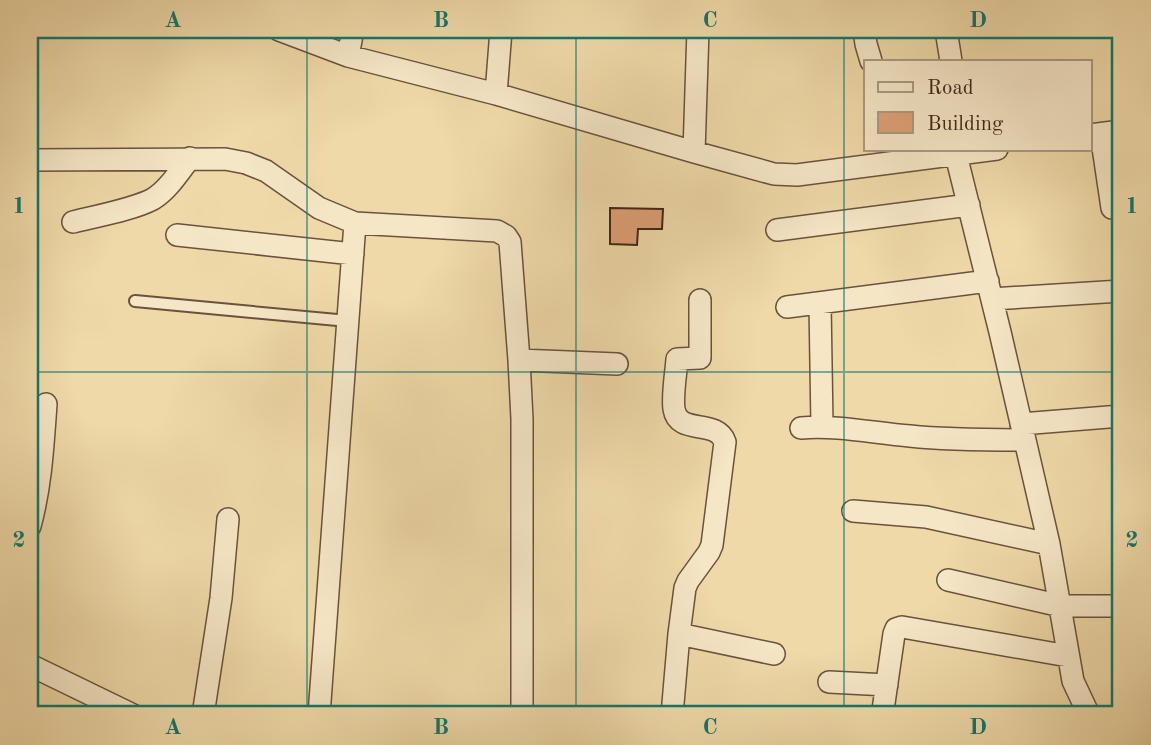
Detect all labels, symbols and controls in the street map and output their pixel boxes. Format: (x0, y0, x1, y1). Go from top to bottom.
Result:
text: A (164, 9, 182, 32)
text: B (433, 9, 449, 32)
text: C (702, 9, 718, 32)
text: D (969, 9, 987, 32)
legend (864, 60, 1092, 150)
text: Road (927, 78, 974, 99)
text: Building (927, 114, 1004, 135)
text: 1 (12, 195, 26, 218)
text: 1 (1125, 195, 1139, 218)
text: 2 (12, 529, 26, 552)
text: 2 (1125, 529, 1139, 552)
text: A (164, 716, 182, 739)
text: B (433, 716, 449, 739)
text: C (702, 716, 718, 739)
text: D (969, 716, 987, 739)

